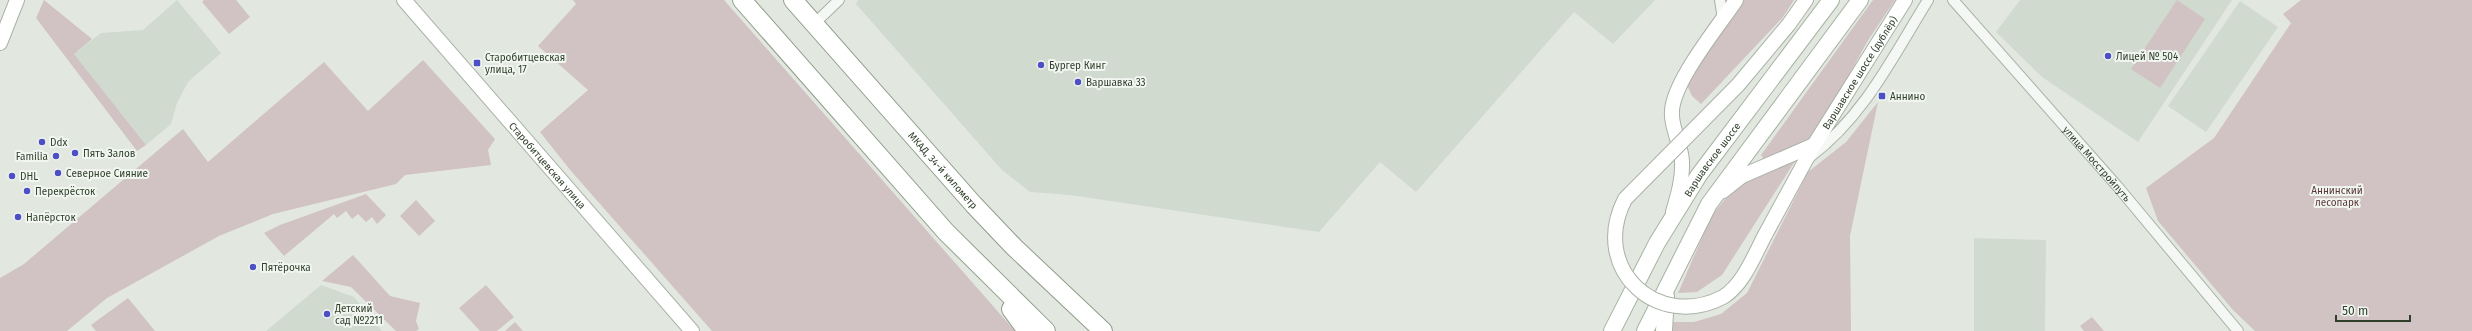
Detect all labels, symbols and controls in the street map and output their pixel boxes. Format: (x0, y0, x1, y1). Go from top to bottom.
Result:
street label: Варшавское шоссе (дублёр) (1820, 14, 1900, 132)
marker: Лицей № 504 (2103, 51, 2113, 61)
place label: Лицей № 504 (2116, 51, 2179, 63)
place label: Старобитцевская улица, 17 (485, 52, 565, 76)
marker: Старобитцевская улица, 17 (472, 58, 482, 68)
marker: Бургер Кинг (1036, 60, 1046, 70)
place label: Бургер Кинг (1049, 60, 1107, 72)
marker: Варшавка 33 (1073, 77, 1083, 87)
place label: Варшавка 33 (1086, 77, 1146, 89)
marker: Аннино (1877, 91, 1887, 101)
place label: Аннино (1890, 91, 1926, 103)
street label: Старобитцевская улица (506, 120, 588, 212)
street label: Варшавское шоссе (1682, 120, 1744, 199)
street label: улица Мосстройпуть (2060, 124, 2133, 204)
street label: МКАД, 34-й километр (905, 130, 980, 212)
marker: Ddx (37, 137, 47, 147)
place label: Ddx (50, 137, 67, 149)
marker: Пять Залов (70, 148, 80, 158)
place label: Пять Залов (83, 148, 136, 160)
place label: Familia (16, 151, 48, 163)
marker: Familia (51, 151, 61, 161)
marker: Северное Сияние (53, 168, 63, 178)
place label: Северное Сияние (66, 168, 148, 180)
marker: DHL (7, 171, 17, 181)
place label: DHL (20, 171, 38, 183)
place label: Перекрёсток (35, 185, 96, 198)
park label: Аннинский лесопарк (2311, 185, 2363, 209)
marker: Перекрёсток (22, 186, 32, 196)
place label: Напёрсток (26, 211, 76, 224)
marker: Напёрсток (13, 212, 23, 222)
place label: Пятёрочка (261, 261, 311, 274)
marker: Пятёрочка (248, 262, 258, 272)
scale bar (2336, 297, 2410, 323)
place label: Детский сад №2211 (334, 303, 383, 327)
text: 50 m (2342, 304, 2368, 318)
marker: Детский сад №2211 (322, 309, 332, 319)

